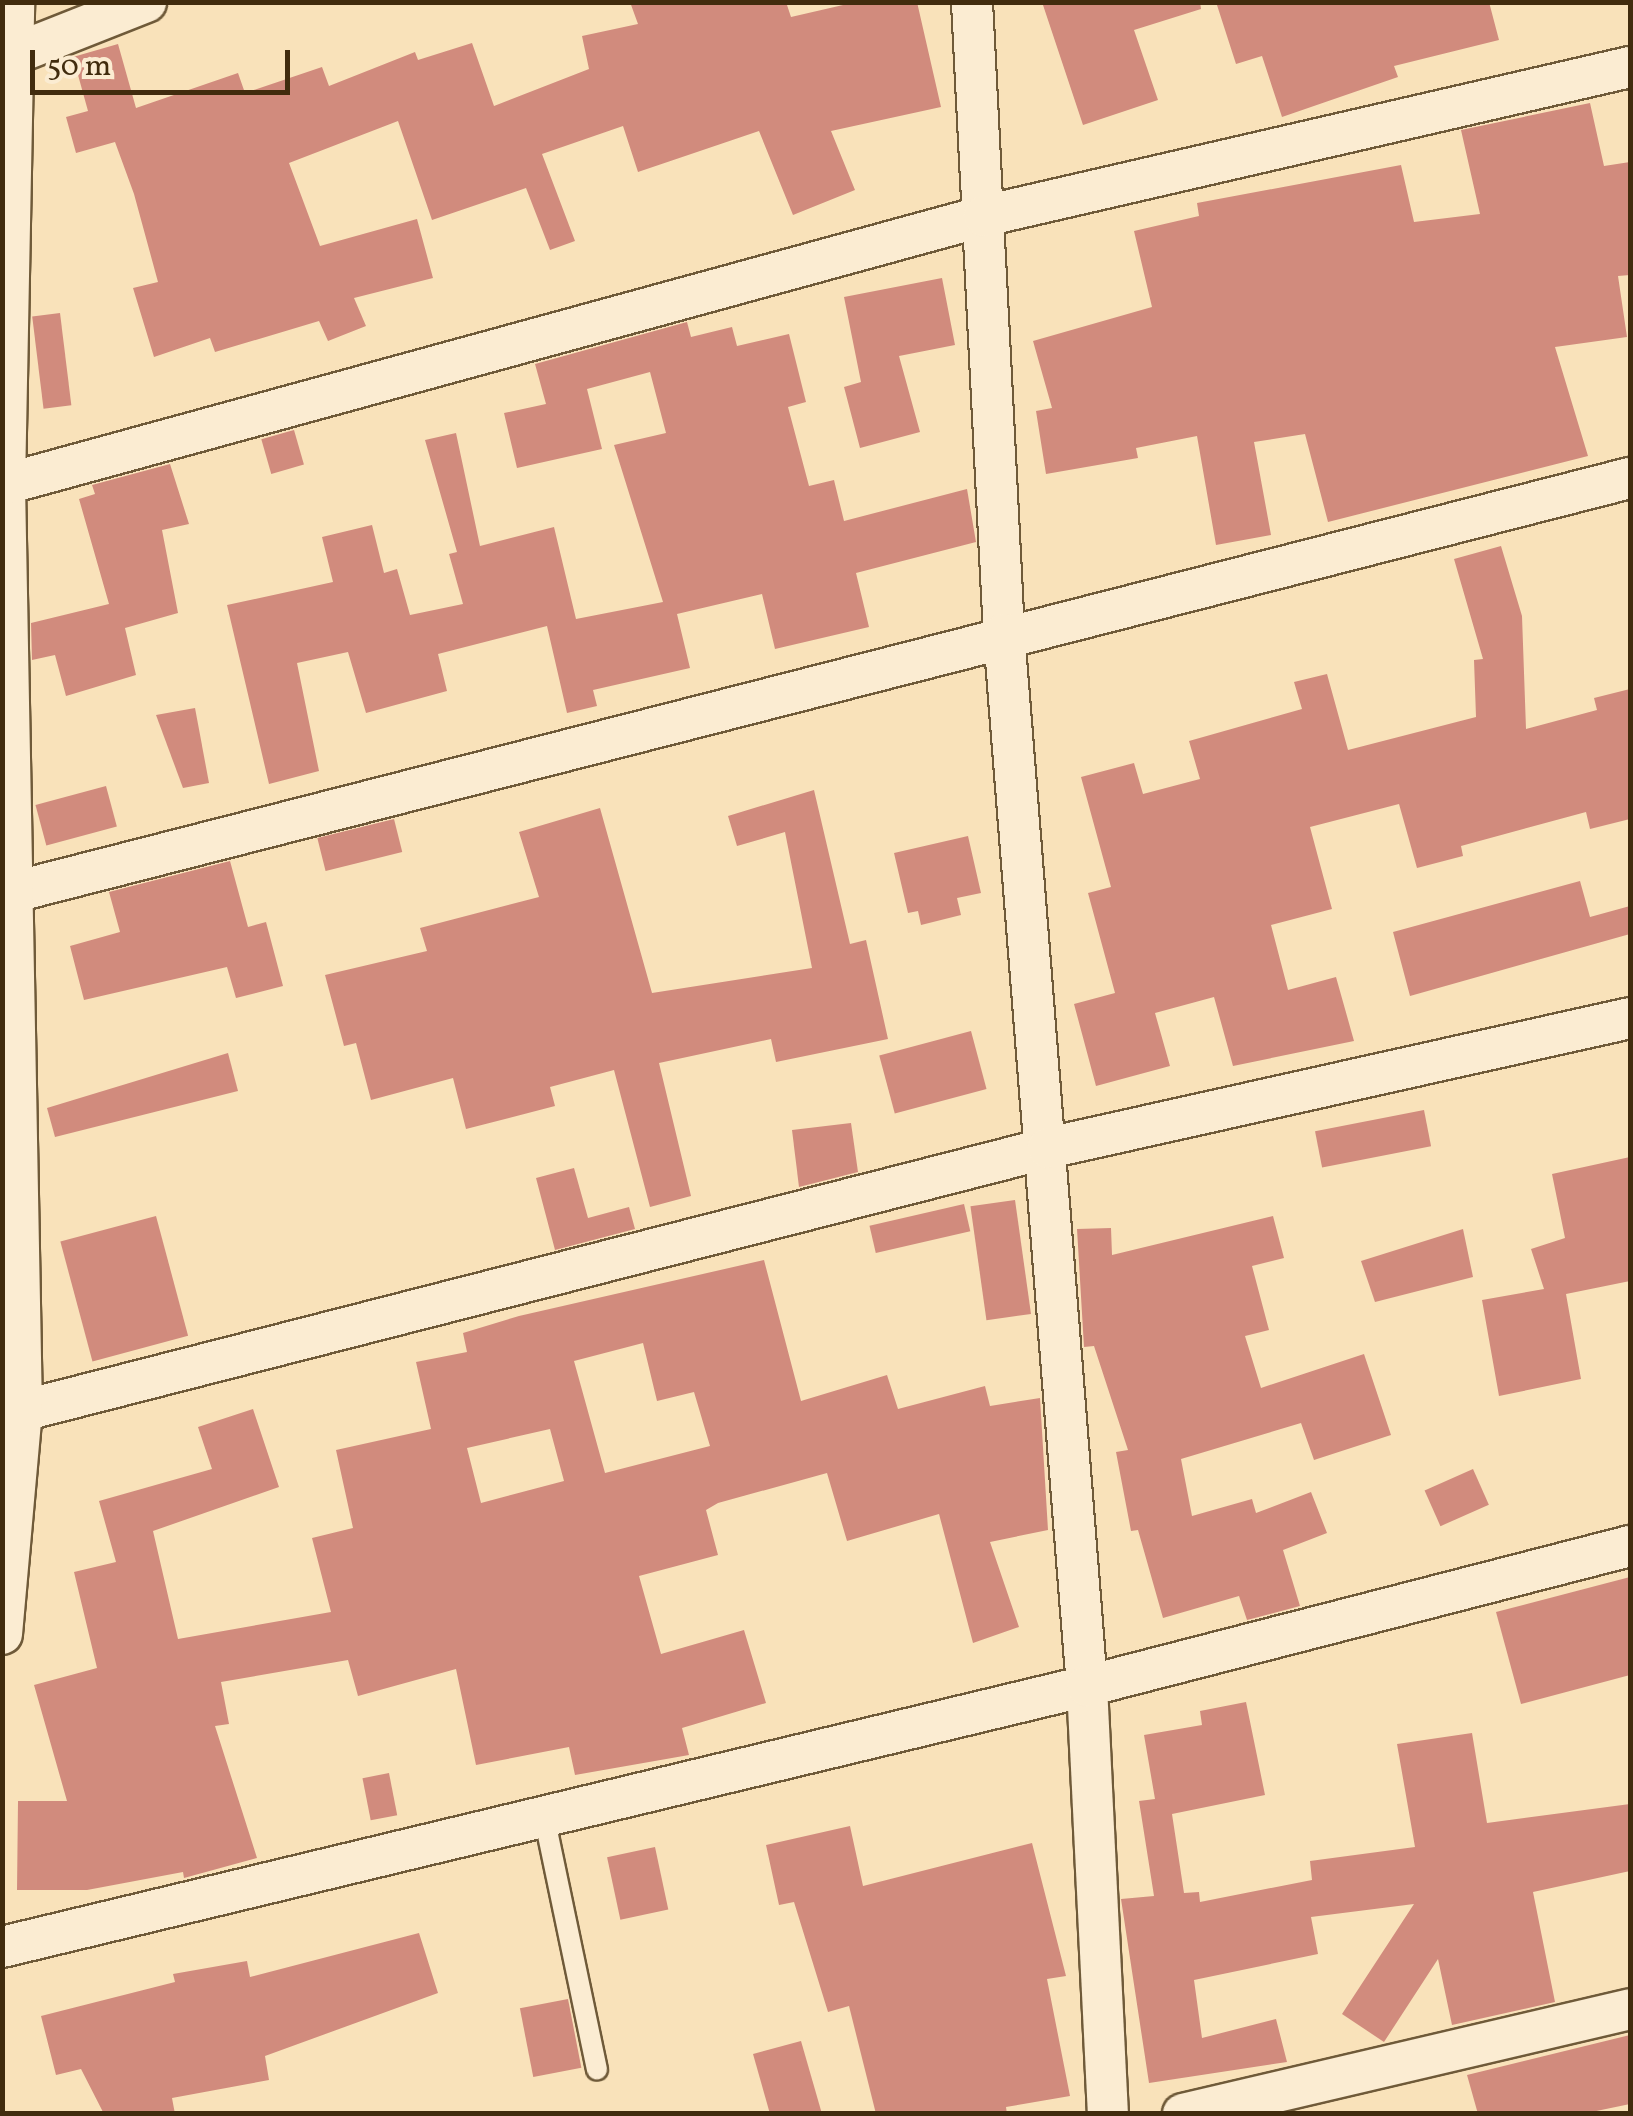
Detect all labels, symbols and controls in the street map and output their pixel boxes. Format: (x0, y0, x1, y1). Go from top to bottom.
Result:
scale bar (35, 30, 295, 92)
text: 50 m (47, 46, 111, 88)

